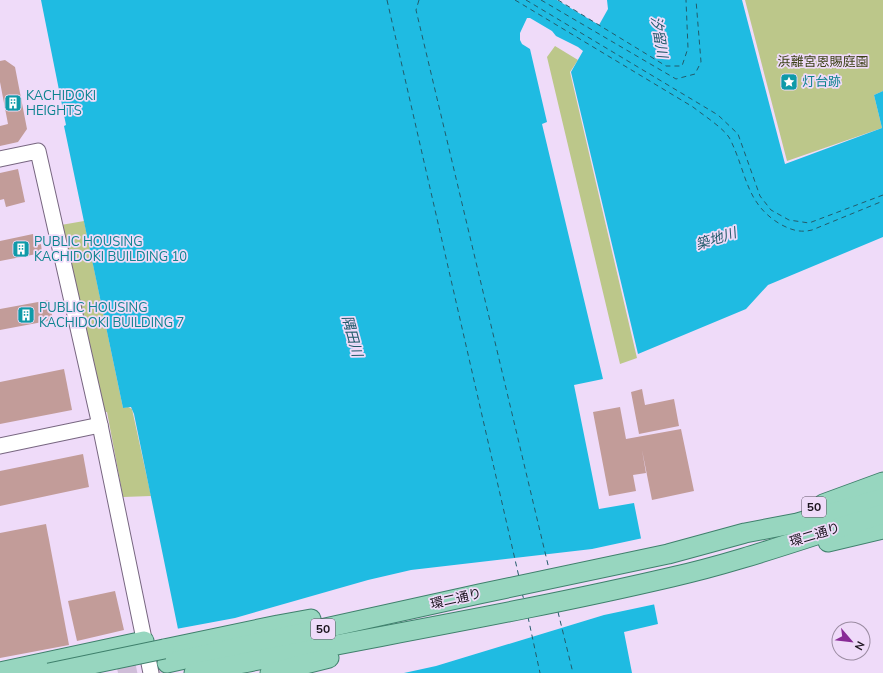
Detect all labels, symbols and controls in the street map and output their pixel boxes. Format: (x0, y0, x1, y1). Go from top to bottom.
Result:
water label: 汐留川 (646, 15, 672, 61)
park label: 浜離宮恩賜庭園 (777, 53, 869, 71)
place icon: 灯台跡 (779, 72, 799, 92)
place label: 灯台跡 (802, 73, 841, 91)
place label: KACHIDOKI HEIGHTS (26, 87, 96, 120)
building icon: KACHIDOKI HEIGHTS (3, 93, 23, 113)
water label: 築地川 (693, 223, 741, 255)
place label: PUBLIC HOUSING KACHIDOKI BUILDING 10 (34, 233, 187, 266)
building icon: PUBLIC HOUSING KACHIDOKI BUILDING 10 (11, 239, 31, 259)
place label: PUBLIC HOUSING KACHIDOKI BUILDING 7 (39, 299, 184, 332)
building icon: PUBLIC HOUSING KACHIDOKI BUILDING 7 (16, 305, 36, 325)
water label: 隅田川 (337, 313, 367, 361)
road number: 50 (802, 497, 826, 517)
street label: 環二通り (787, 519, 843, 551)
street label: 環二通り (429, 584, 483, 614)
road number: 50 (311, 619, 335, 639)
north arrow (831, 621, 871, 661)
text: N (851, 638, 868, 653)

